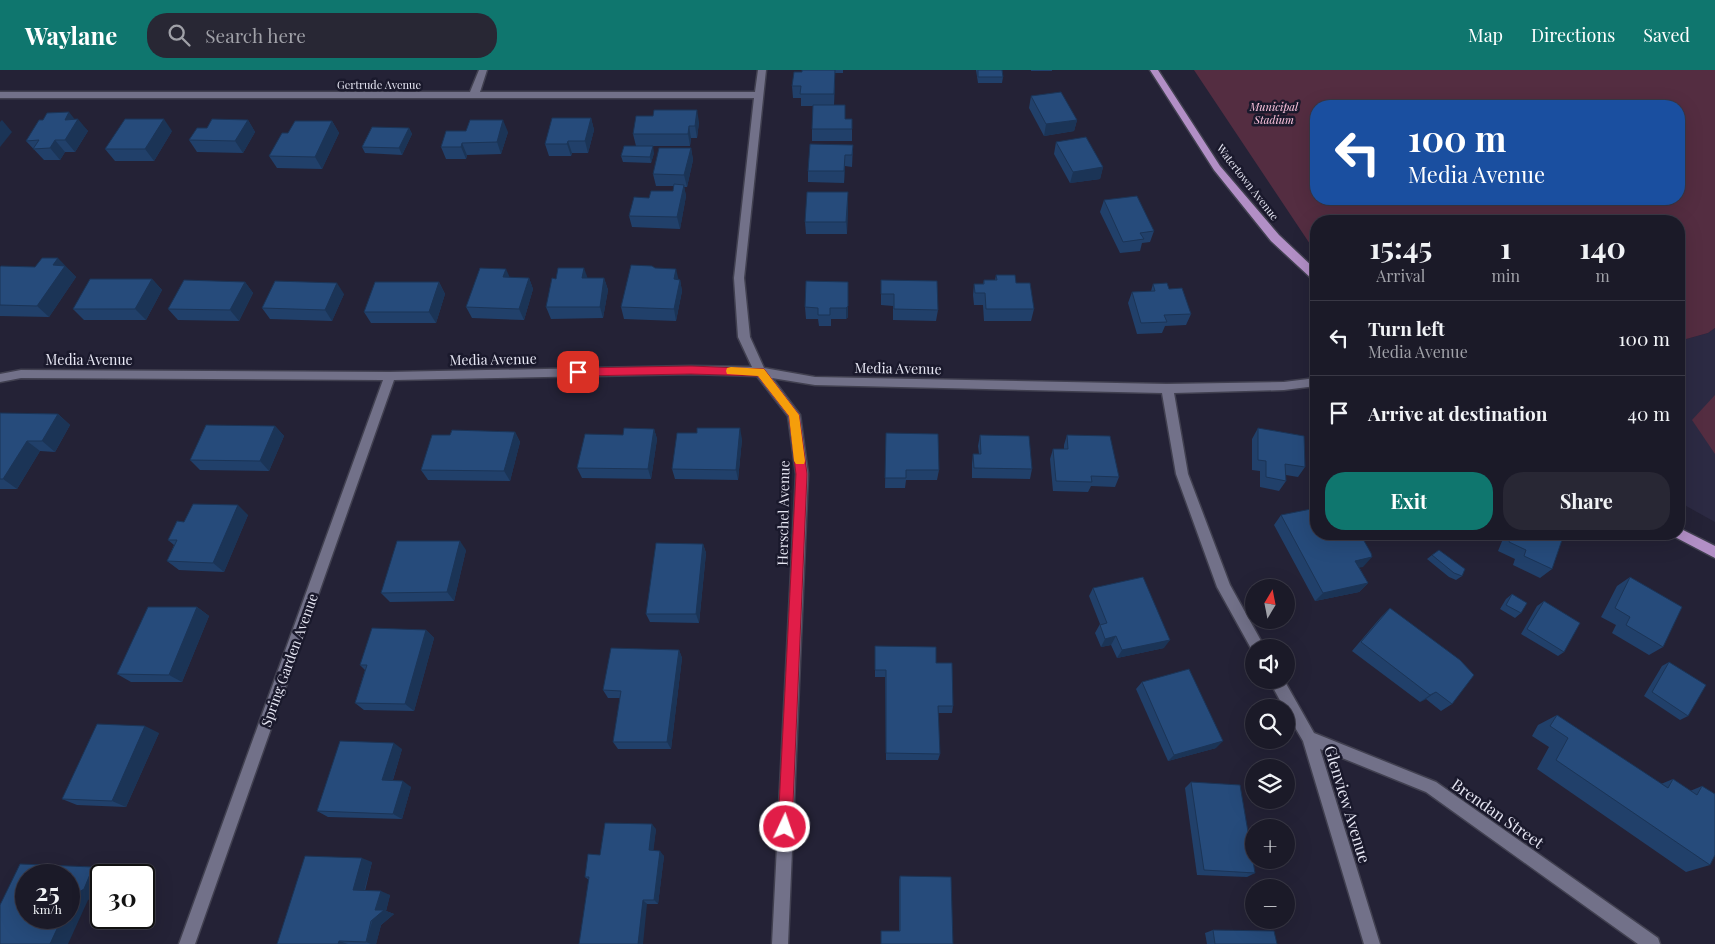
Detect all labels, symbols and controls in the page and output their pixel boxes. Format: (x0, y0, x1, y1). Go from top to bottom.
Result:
search box (147, 13, 497, 58)
text: Waylane (25, 19, 117, 51)
icon: search (165, 21, 193, 49)
text: Search here (205, 22, 306, 48)
text: Map (1468, 23, 1503, 47)
text: Directions (1531, 23, 1615, 47)
text: Saved (1643, 23, 1690, 47)
street label: Gertrude Avenue (337, 77, 421, 92)
park label: Municipal Stadium (1249, 99, 1299, 127)
text: 100 m (1408, 114, 1506, 161)
icon: left (1325, 120, 1390, 185)
street label: Watertown Avenue (1213, 140, 1283, 224)
text: Media Avenue (1408, 159, 1545, 189)
text: 15:45 (1369, 227, 1432, 267)
text: 1 (1500, 227, 1512, 267)
text: 140 (1579, 227, 1626, 267)
text: Arrival (1376, 265, 1425, 286)
text: min (1492, 265, 1520, 286)
text: m (1595, 265, 1610, 286)
text: Turn left (1368, 315, 1445, 341)
icon: left (1325, 324, 1353, 352)
text: 100 m (1619, 325, 1670, 351)
text: Media Avenue (1368, 341, 1468, 362)
street label: Media Avenue (449, 349, 537, 369)
street label: Media Avenue (45, 350, 133, 369)
pin (557, 351, 599, 393)
icon: arrive (564, 358, 592, 386)
street label: Media Avenue (854, 358, 942, 378)
icon: arrive (1325, 399, 1353, 427)
text: Arrive at destination (1368, 400, 1548, 426)
text: 40 m (1628, 400, 1670, 426)
street label: Herschel Avenue (773, 460, 793, 566)
button: Exit (1325, 472, 1493, 530)
button: Share (1503, 472, 1670, 530)
north arrow (1245, 579, 1295, 629)
map controls (1245, 579, 1295, 929)
street label: Spring Garden Avenue (256, 591, 322, 729)
button: sound (1245, 639, 1295, 689)
button: search (1245, 699, 1295, 749)
street label: Glenview Avenue (1320, 743, 1376, 865)
button: layers (1245, 759, 1295, 809)
street label: Brendan Street (1448, 773, 1549, 853)
position arrow (758, 800, 810, 852)
button: + (1245, 819, 1295, 869)
speed limit sign: 30 (90, 864, 155, 929)
text: 25 (35, 874, 60, 907)
button: − (1245, 879, 1295, 929)
text: km/h (33, 901, 62, 917)

